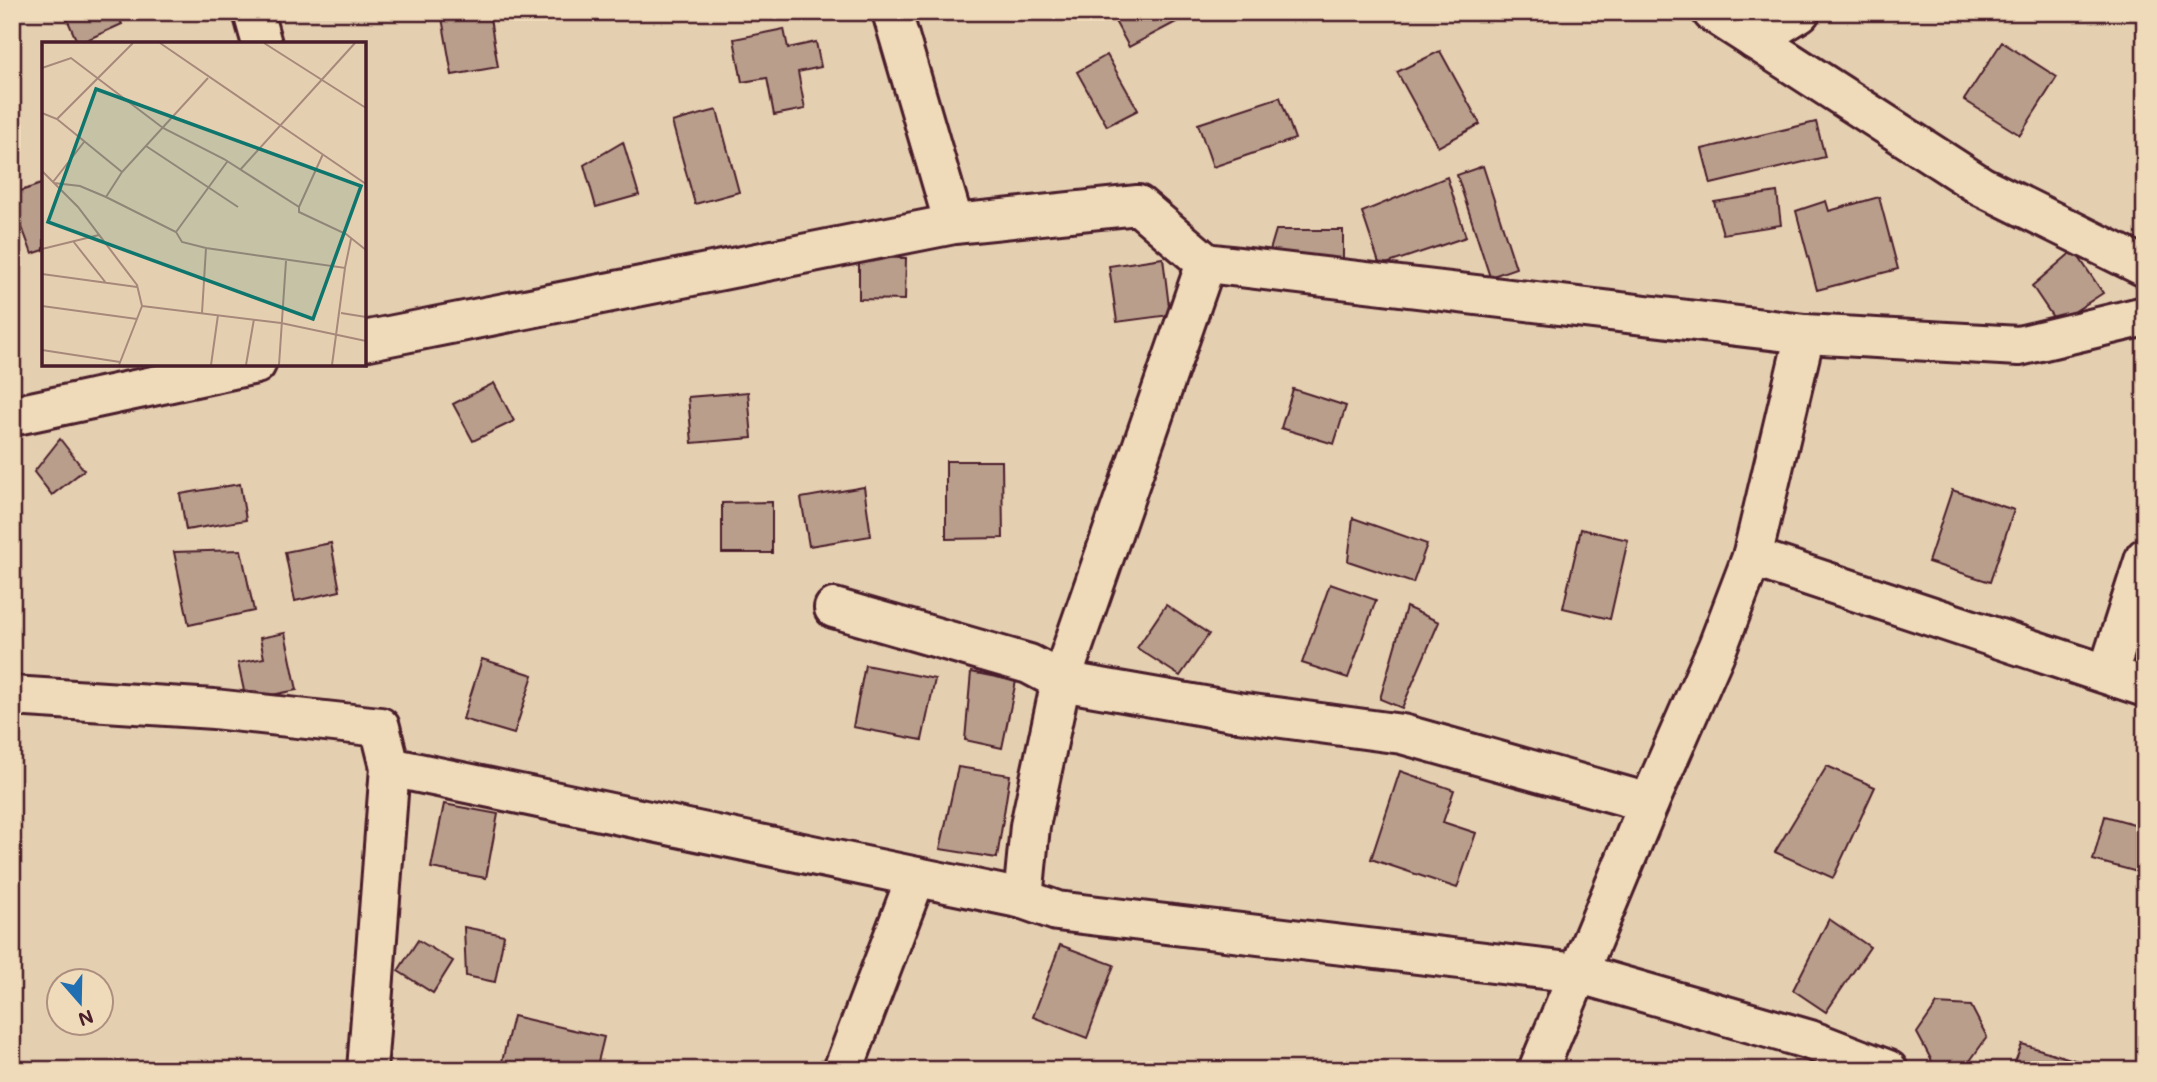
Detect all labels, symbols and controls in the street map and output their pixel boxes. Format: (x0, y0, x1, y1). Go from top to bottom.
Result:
inset map (42, 42, 366, 366)
north arrow (46, 967, 116, 1036)
text: N (75, 1004, 97, 1033)

